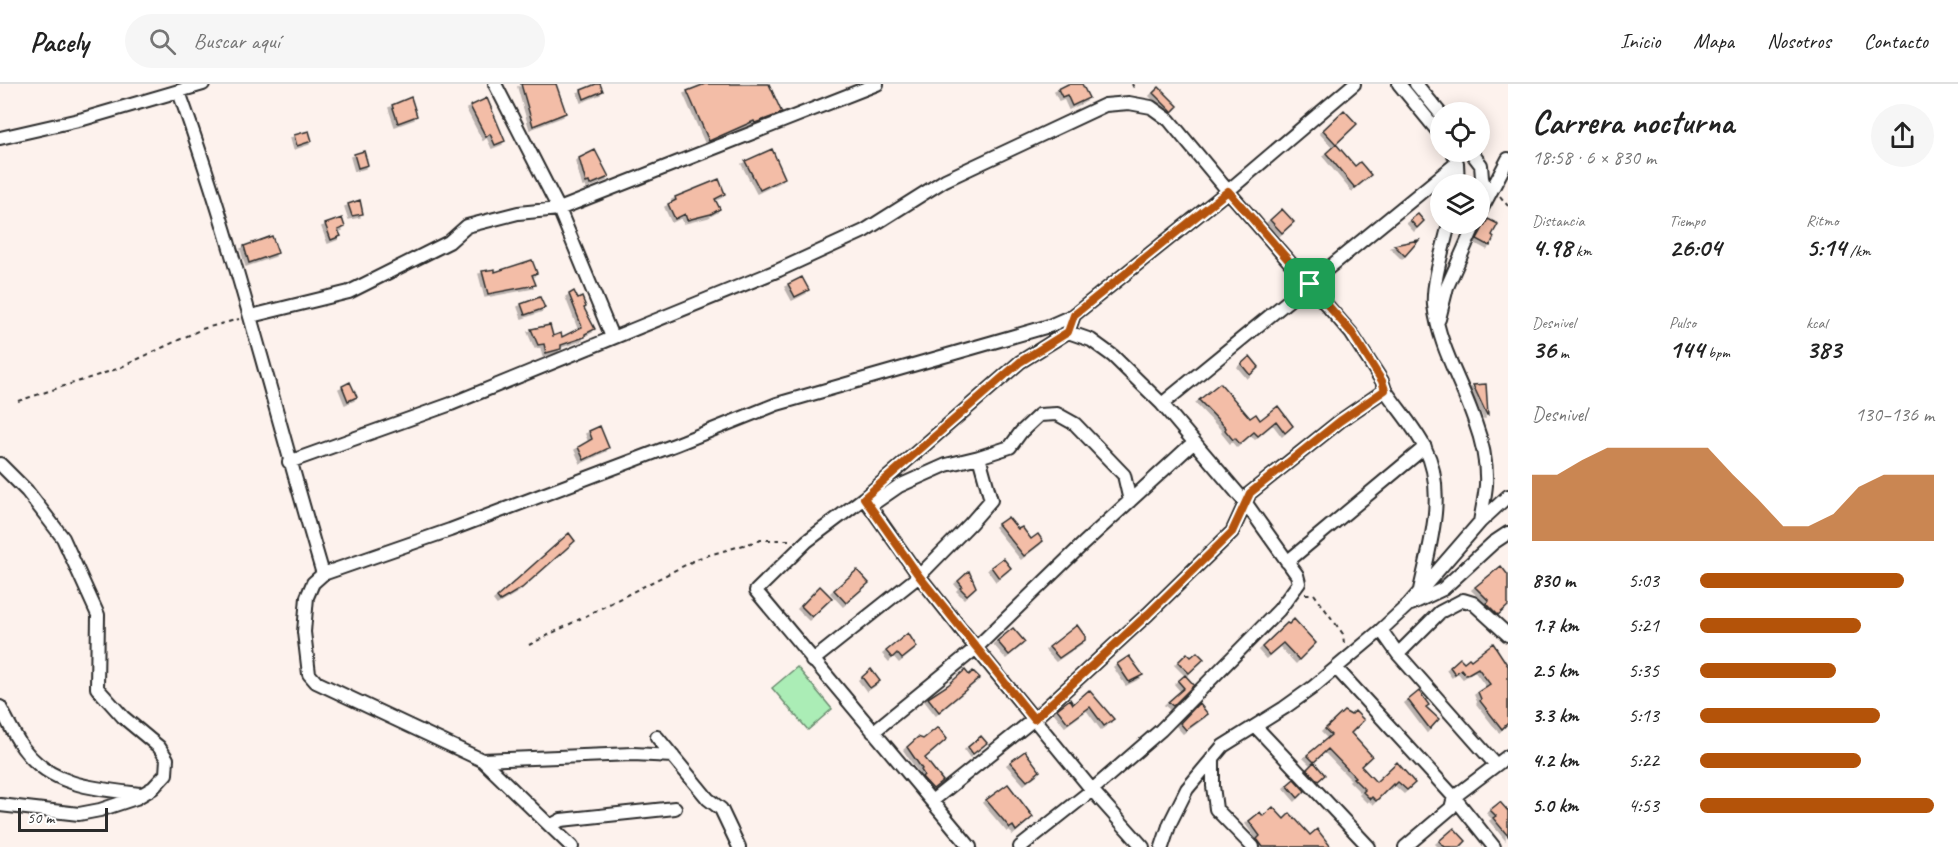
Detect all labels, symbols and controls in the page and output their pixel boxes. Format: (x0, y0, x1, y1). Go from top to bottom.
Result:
search box (125, 14, 545, 68)
text: Pacely (30, 24, 89, 59)
icon: search (146, 25, 179, 58)
text: Buscar aquí (194, 27, 280, 55)
text: Inicio (1620, 28, 1660, 54)
text: Mapa (1693, 28, 1734, 54)
text: Nosotros (1767, 28, 1831, 54)
text: Contacto (1864, 28, 1928, 54)
text: Carrera nocturna (1532, 101, 1734, 143)
map controls (1430, 102, 1490, 234)
button: locate (1430, 102, 1490, 162)
button: share (1871, 104, 1934, 167)
text: 18:58 · 6 × 830 m (1532, 145, 1656, 170)
button: layers (1430, 174, 1490, 234)
text: Distancia (1532, 211, 1585, 231)
text: Tiempo (1669, 211, 1705, 231)
text: Ritmo (1806, 211, 1838, 231)
text: 4.98 (1532, 231, 1572, 264)
text: 26:04 (1669, 231, 1722, 264)
text: 5:14 (1806, 231, 1846, 264)
text: km (1572, 241, 1591, 261)
text: /km (1846, 241, 1871, 261)
pin (1284, 258, 1335, 309)
icon: arrive (1293, 267, 1326, 300)
text: Desnivel (1532, 313, 1575, 333)
text: Pulso (1669, 313, 1696, 333)
text: kcal (1806, 313, 1827, 333)
text: 36 (1532, 333, 1556, 366)
text: 144 (1669, 333, 1704, 366)
text: 383 (1806, 333, 1841, 366)
text: m (1556, 343, 1569, 363)
text: bpm (1704, 343, 1730, 363)
text: Desnivel (1532, 402, 1586, 427)
text: 130–136 m (1855, 402, 1934, 427)
text: 830 m (1532, 568, 1575, 593)
text: 5:03 (1628, 568, 1659, 593)
text: 1.7 km (1532, 613, 1578, 638)
text: 5:21 (1628, 613, 1659, 638)
text: 2.5 km (1532, 658, 1578, 683)
text: 5:35 (1628, 658, 1659, 683)
text: 3.3 km (1532, 703, 1579, 728)
text: 5:13 (1628, 703, 1659, 728)
text: 4.2 km (1532, 748, 1579, 773)
text: 5:22 (1628, 748, 1659, 773)
text: 5.0 km (1532, 793, 1578, 818)
text: 4:53 (1628, 793, 1659, 818)
scale bar (18, 805, 108, 832)
text: 50 m (27, 808, 54, 828)

